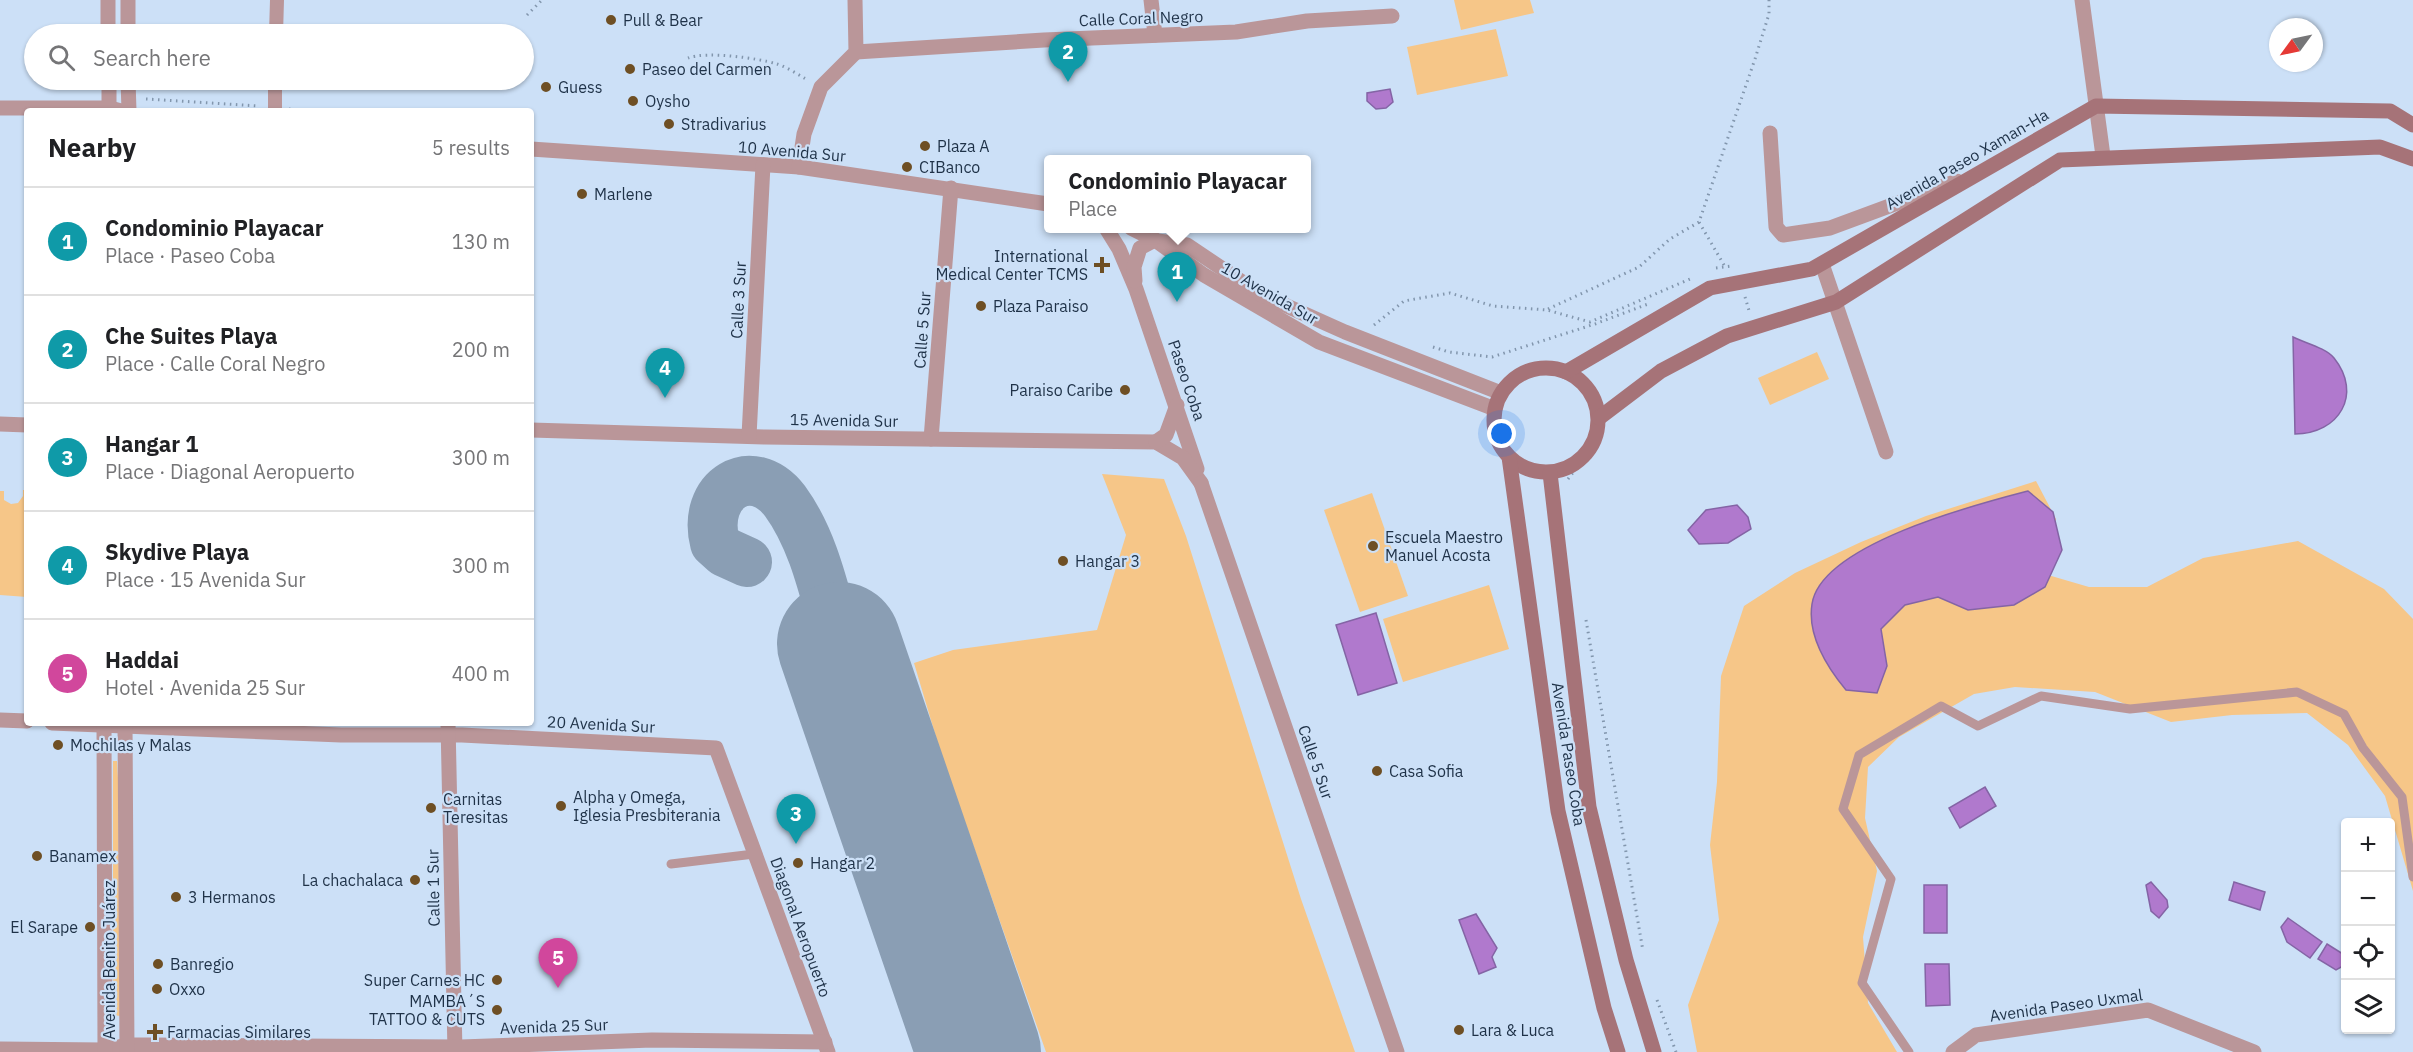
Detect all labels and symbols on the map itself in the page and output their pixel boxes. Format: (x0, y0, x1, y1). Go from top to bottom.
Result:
street label: Calle Coral Negro (1079, 6, 1204, 30)
place label: Pull & Bear (623, 10, 703, 30)
marker: Pull & Bear (604, 13, 618, 27)
north arrow (2269, 18, 2323, 72)
pin: 2 (1048, 32, 1088, 82)
place label: Paseo del Carmen (642, 59, 772, 79)
marker: Paseo del Carmen (623, 62, 637, 76)
place label: Guess (558, 77, 602, 97)
marker: Guess (539, 80, 553, 94)
place label: Oysho (645, 91, 690, 111)
marker: Oysho (626, 94, 640, 108)
street label: Avenida Paseo Xaman-Ha (1882, 104, 2052, 214)
place label: Stradivarius (681, 114, 767, 134)
marker: Stradivarius (662, 117, 676, 131)
street label: 10 Avenida Sur (737, 136, 847, 166)
place label: Plaza A (937, 136, 990, 156)
marker: Plaza A (918, 139, 932, 153)
place label: CIBanco (919, 157, 980, 177)
marker: CIBanco (900, 160, 914, 174)
place label: Marlene (594, 184, 653, 204)
marker: Marlene (575, 187, 589, 201)
place label: International Medical Center TCMS (935, 246, 1088, 284)
pin: 1 (1158, 252, 1196, 302)
marker: International Medical Center TCMS (1093, 256, 1111, 274)
street label: 10 Avenida Sur (1218, 257, 1322, 329)
street label: Calle 3 Sur (726, 261, 750, 339)
street label: Calle 5 Sur (909, 291, 935, 369)
place label: Plaza Paraiso (993, 296, 1089, 316)
marker: Plaza Paraiso (974, 299, 988, 313)
street label: Paseo Coba (1164, 337, 1210, 423)
pin: 4 (646, 348, 684, 398)
place label: Paraiso Caribe (1010, 380, 1113, 400)
marker: Paraiso Caribe (1118, 383, 1132, 397)
street label: 15 Avenida Sur (790, 409, 898, 431)
your location (1487, 419, 1516, 448)
place label: Escuela Maestro Manuel Acosta (1385, 527, 1503, 565)
marker: Escuela Maestro Manuel Acosta (1366, 539, 1380, 553)
place label: Hangar 3 (1075, 551, 1140, 571)
marker: Hangar 3 (1056, 554, 1070, 568)
street label: Avenida Paseo Coba (1548, 681, 1590, 828)
street label: 20 Avenida Sur (546, 711, 656, 737)
street label: Calle 5 Sur (1294, 722, 1338, 802)
place label: Mochilas y Malas (70, 735, 192, 755)
marker: Mochilas y Malas (51, 738, 65, 752)
place label: Casa Sofia (1389, 761, 1464, 781)
marker: Casa Sofia (1370, 764, 1384, 778)
place label: Alpha y Omega, Iglesia Presbiterania (573, 787, 721, 825)
place label: Carnitas Teresitas (443, 789, 508, 827)
pin: 3 (776, 794, 816, 844)
marker: Alpha y Omega, Iglesia Presbiterania (554, 799, 568, 813)
marker: Carnitas Teresitas (424, 801, 438, 815)
place label: Banamex (49, 846, 116, 866)
marker: Banamex (30, 849, 44, 863)
street label: Calle 1 Sur (422, 849, 444, 927)
place label: Hangar 2 (810, 853, 875, 873)
street label: Diagonal Aeropuerto (766, 854, 836, 1000)
marker: Hangar 2 (791, 856, 805, 870)
place label: La chachalaca (302, 870, 403, 890)
marker: La chachalaca (408, 873, 422, 887)
street label: Avenida Benito Juárez (99, 880, 119, 1040)
place label: 3 Hermanos (188, 887, 276, 907)
marker: 3 Hermanos (169, 890, 183, 904)
place label: El Sarape (10, 917, 78, 937)
marker: El Sarape (83, 920, 97, 934)
pin: 5 (538, 938, 578, 988)
place label: Banregio (170, 954, 234, 974)
marker: Banregio (151, 957, 165, 971)
place label: Super Carnes HC (364, 970, 485, 990)
marker: Super Carnes HC (490, 973, 504, 987)
place label: Oxxo (169, 979, 205, 999)
marker: Oxxo (150, 982, 164, 996)
street label: Avenida Paseo Uxmal (1988, 984, 2144, 1026)
place label: MAMBA´S TATTOO & CUTS (369, 991, 485, 1029)
marker: MAMBA´S TATTOO & CUTS (490, 1003, 504, 1017)
street label: Avenida 25 Sur (499, 1014, 609, 1038)
place label: Lara & Luca (1471, 1020, 1555, 1040)
place label: Farmacias Similares (167, 1022, 311, 1042)
marker: Lara & Luca (1452, 1023, 1466, 1037)
marker: Farmacias Similares (148, 1025, 162, 1039)

